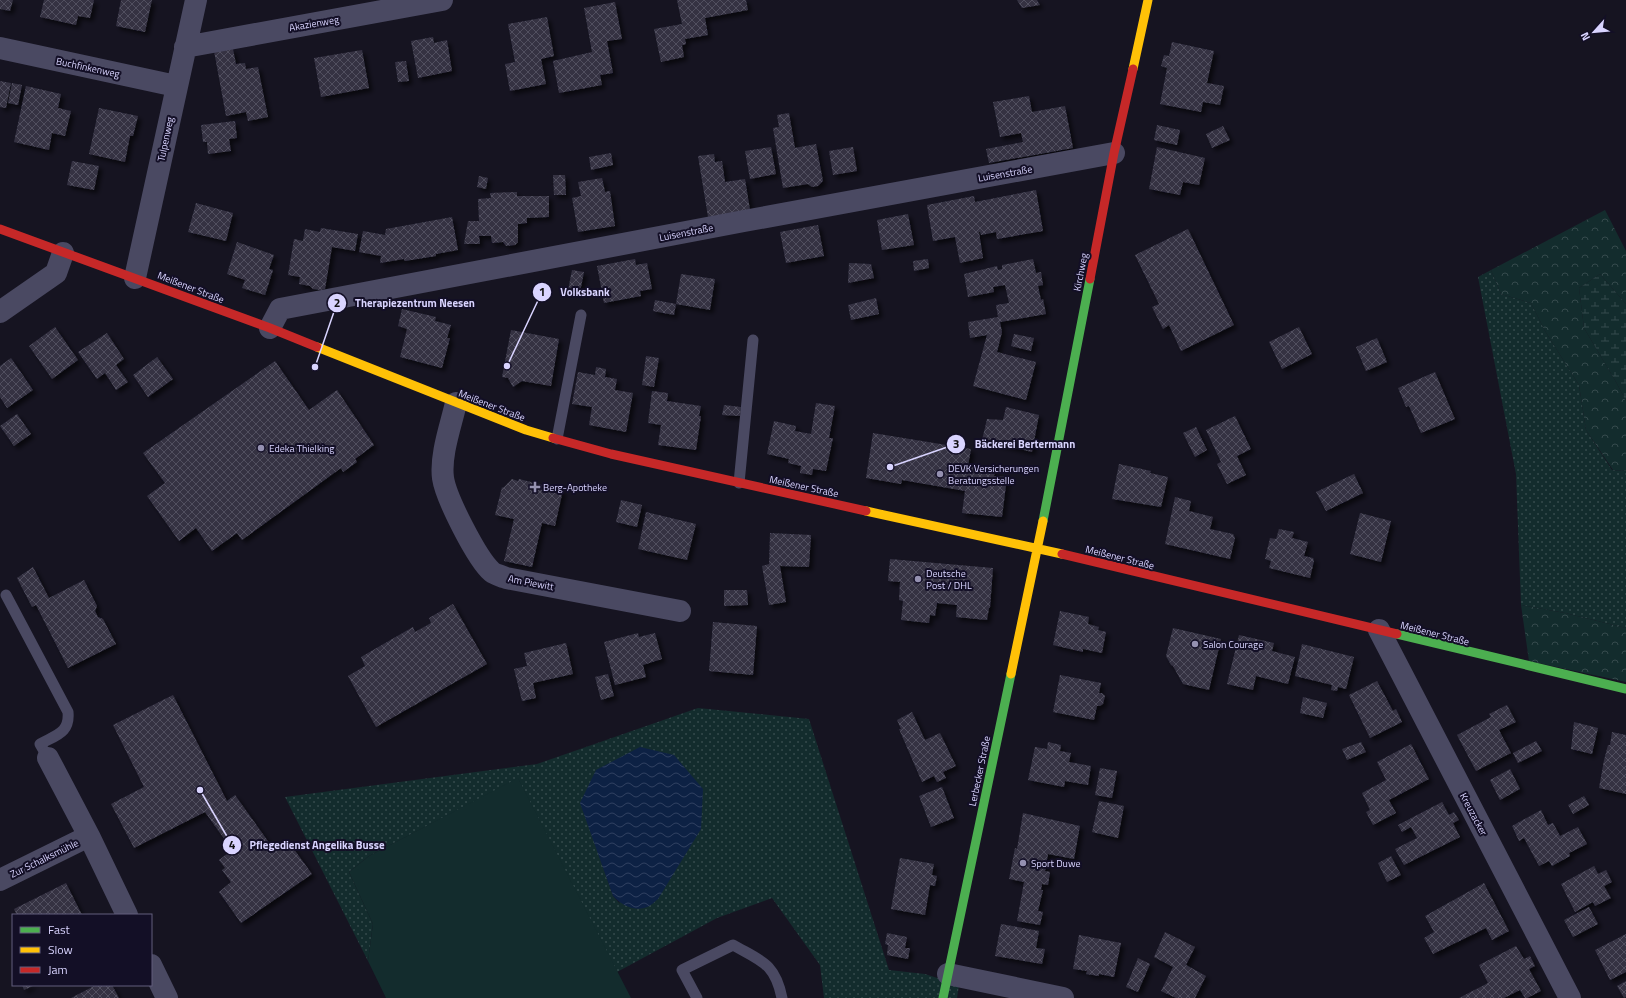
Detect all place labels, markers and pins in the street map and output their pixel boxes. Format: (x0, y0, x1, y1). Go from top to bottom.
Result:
callout: Volksbank (532, 280, 617, 303)
callout: Therapiezentrum Neesen (327, 292, 483, 315)
callout: Bäckerei Bertermann (946, 433, 1083, 456)
place label: Edeka Thielking (269, 441, 334, 456)
marker: Edeka Thielking (256, 443, 266, 453)
place label: DEVK Versicherungen Beratungsstelle (948, 461, 1039, 488)
marker: DEVK Versicherungen Beratungsstelle (935, 469, 945, 479)
place label: Berg-Apotheke (543, 480, 607, 495)
marker: Berg-Apotheke (530, 482, 540, 492)
place label: Deutsche Post / DHL (926, 566, 972, 593)
marker: Deutsche Post / DHL (913, 574, 923, 584)
place label: Salon Courage (1203, 637, 1263, 652)
marker: Salon Courage (1190, 639, 1200, 649)
callout: Pflegedienst Angelika Busse (222, 834, 393, 857)
place label: Sport Duwe (1031, 856, 1081, 871)
marker: Sport Duwe (1018, 858, 1028, 868)

